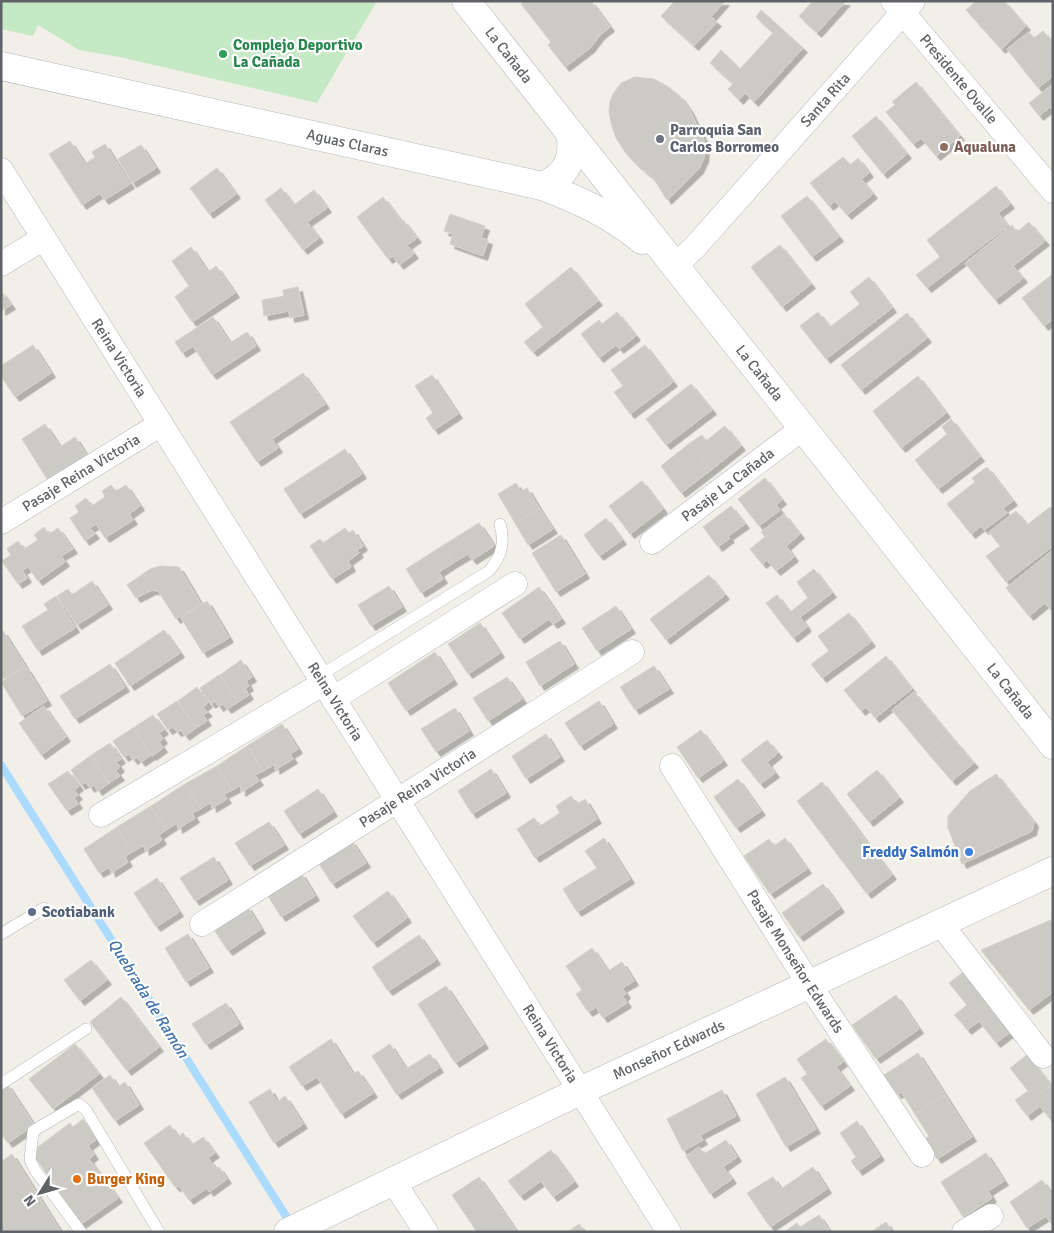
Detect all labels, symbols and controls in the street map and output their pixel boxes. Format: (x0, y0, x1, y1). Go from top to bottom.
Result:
street label: La Cañada (481, 23, 536, 87)
street label: Presidente Ovalle (916, 31, 1002, 128)
place label: Complejo Deportivo La Cañada (233, 36, 363, 71)
marker: Complejo Deportivo La Cañada (217, 48, 229, 60)
street label: Santa Rita (797, 69, 854, 131)
place label: Parroquia San Carlos Borromeo (670, 121, 779, 156)
street label: Aguas Claras (305, 125, 391, 161)
marker: Parroquia San Carlos Borromeo (654, 133, 666, 145)
place label: Aqualuna (954, 138, 1016, 156)
marker: Aqualuna (938, 141, 950, 153)
street label: Reina Victoria (88, 315, 151, 401)
street label: La Cañada (732, 341, 787, 405)
street label: Pasaje Reina Victoria (19, 430, 143, 516)
street label: Pasaje La Cañada (678, 444, 778, 526)
street label: Reina Victoria (304, 659, 367, 744)
street label: La Cañada (983, 659, 1038, 723)
street label: Pasaje Reina Victoria (356, 744, 479, 831)
place label: Freddy Salmón (862, 843, 959, 861)
marker: Freddy Salmón (963, 846, 975, 858)
street label: Pasaje Monseñor Edwards (743, 886, 848, 1037)
place label: Scotiabank (42, 903, 115, 921)
marker: Scotiabank (26, 906, 38, 918)
water label: Quebrada de Ramón (103, 935, 194, 1063)
street label: Reina Victoria (519, 1001, 582, 1086)
street label: Monseñor Edwards (610, 1016, 728, 1084)
north arrow (15, 1168, 65, 1218)
place label: Burger King (87, 1170, 165, 1188)
marker: Burger King (71, 1173, 83, 1185)
text: N (20, 1192, 40, 1210)

